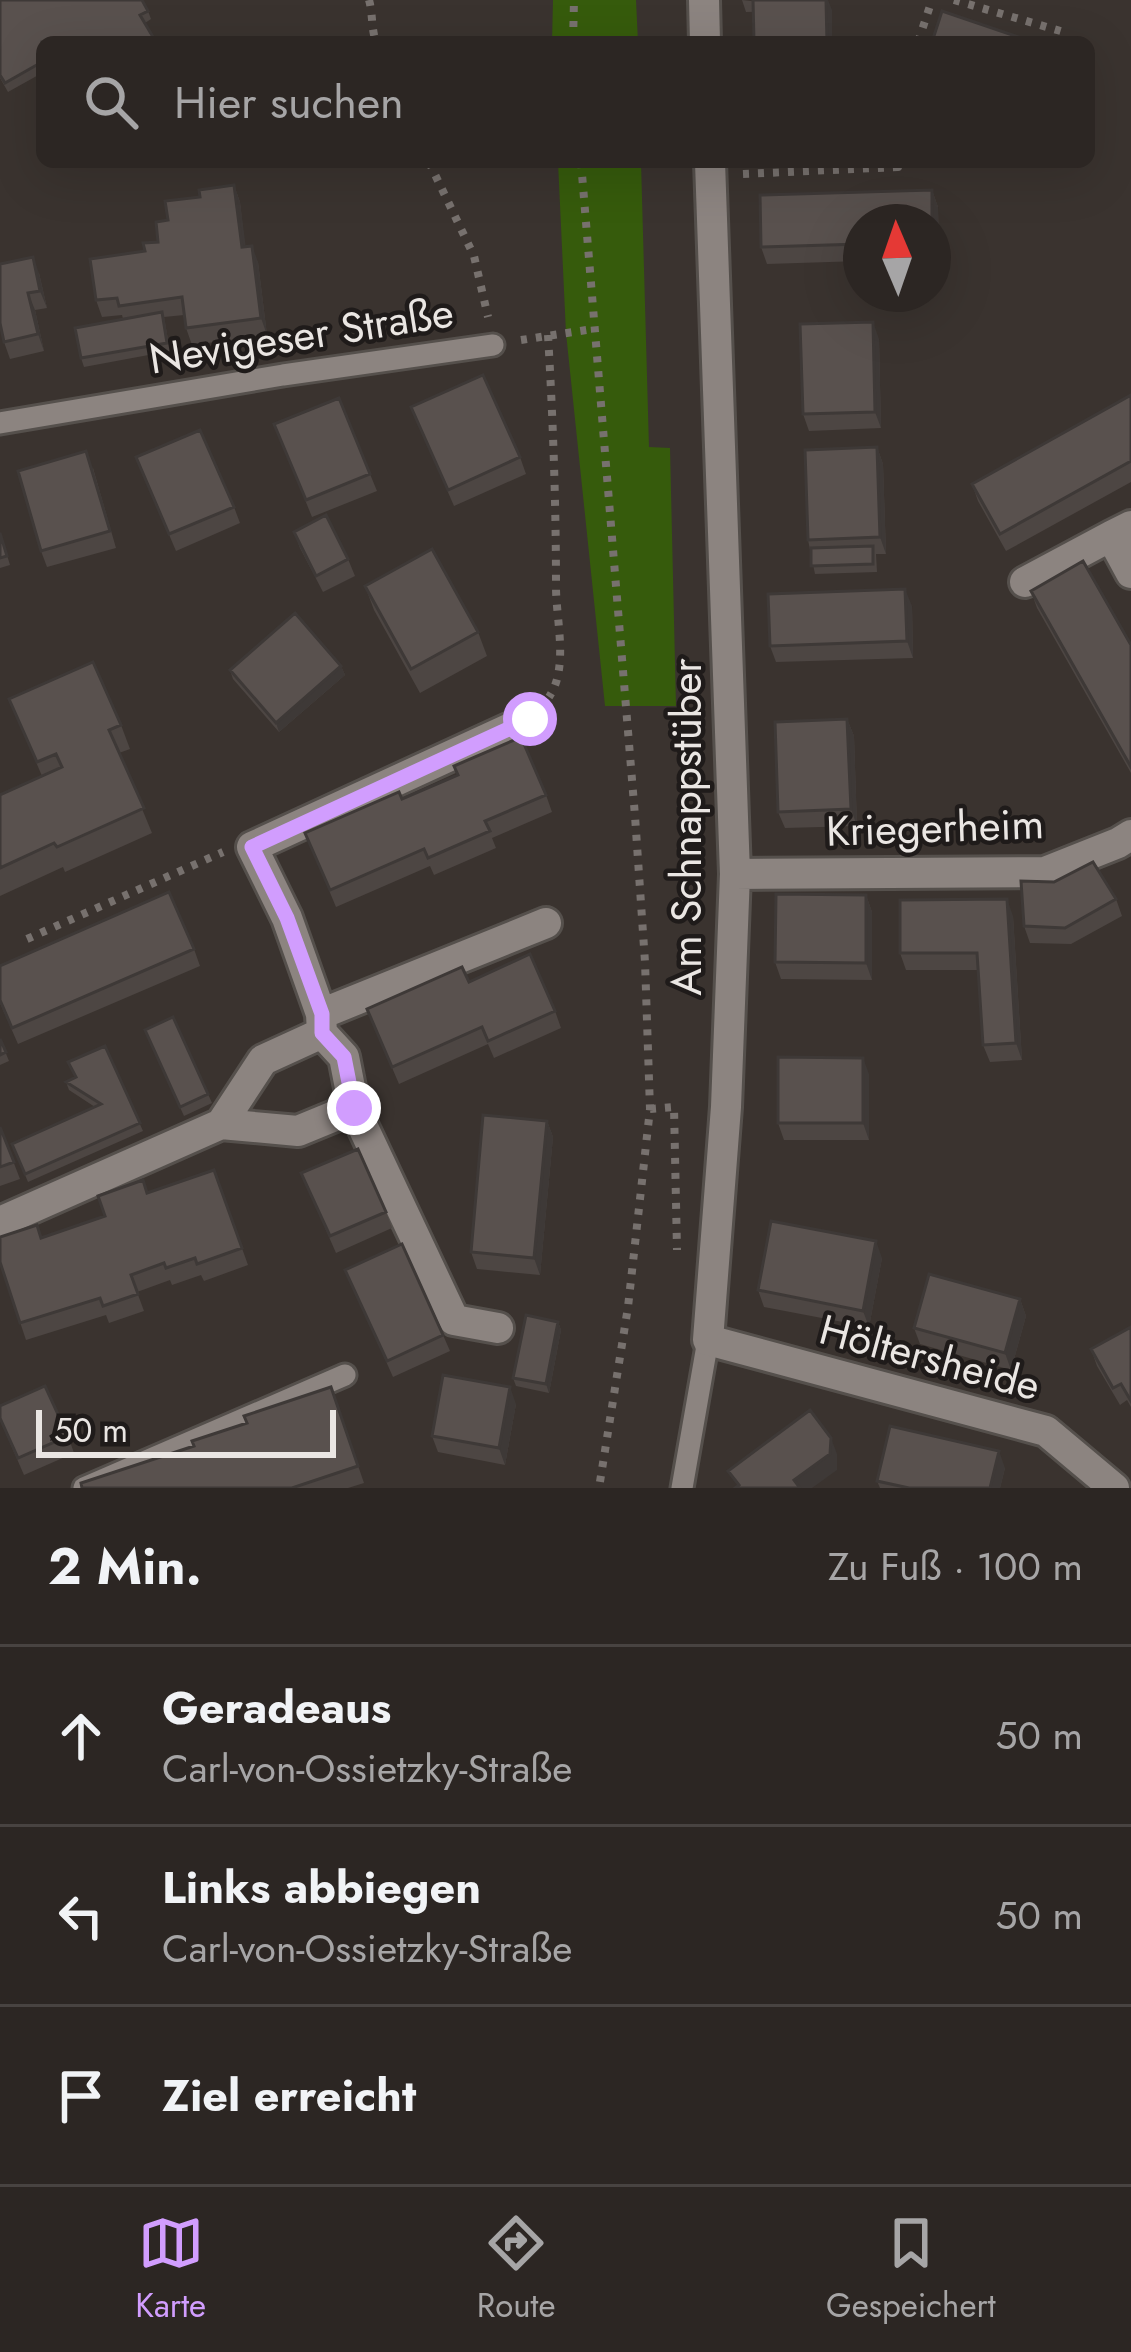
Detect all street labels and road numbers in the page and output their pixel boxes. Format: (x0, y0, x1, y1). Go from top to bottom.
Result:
street label: Nevigeser Straße (145, 281, 458, 390)
street label: Am Schnappstüber (656, 658, 717, 996)
street label: Kriegerheim (825, 793, 1045, 862)
street label: Höltersheide (813, 1299, 1047, 1416)

